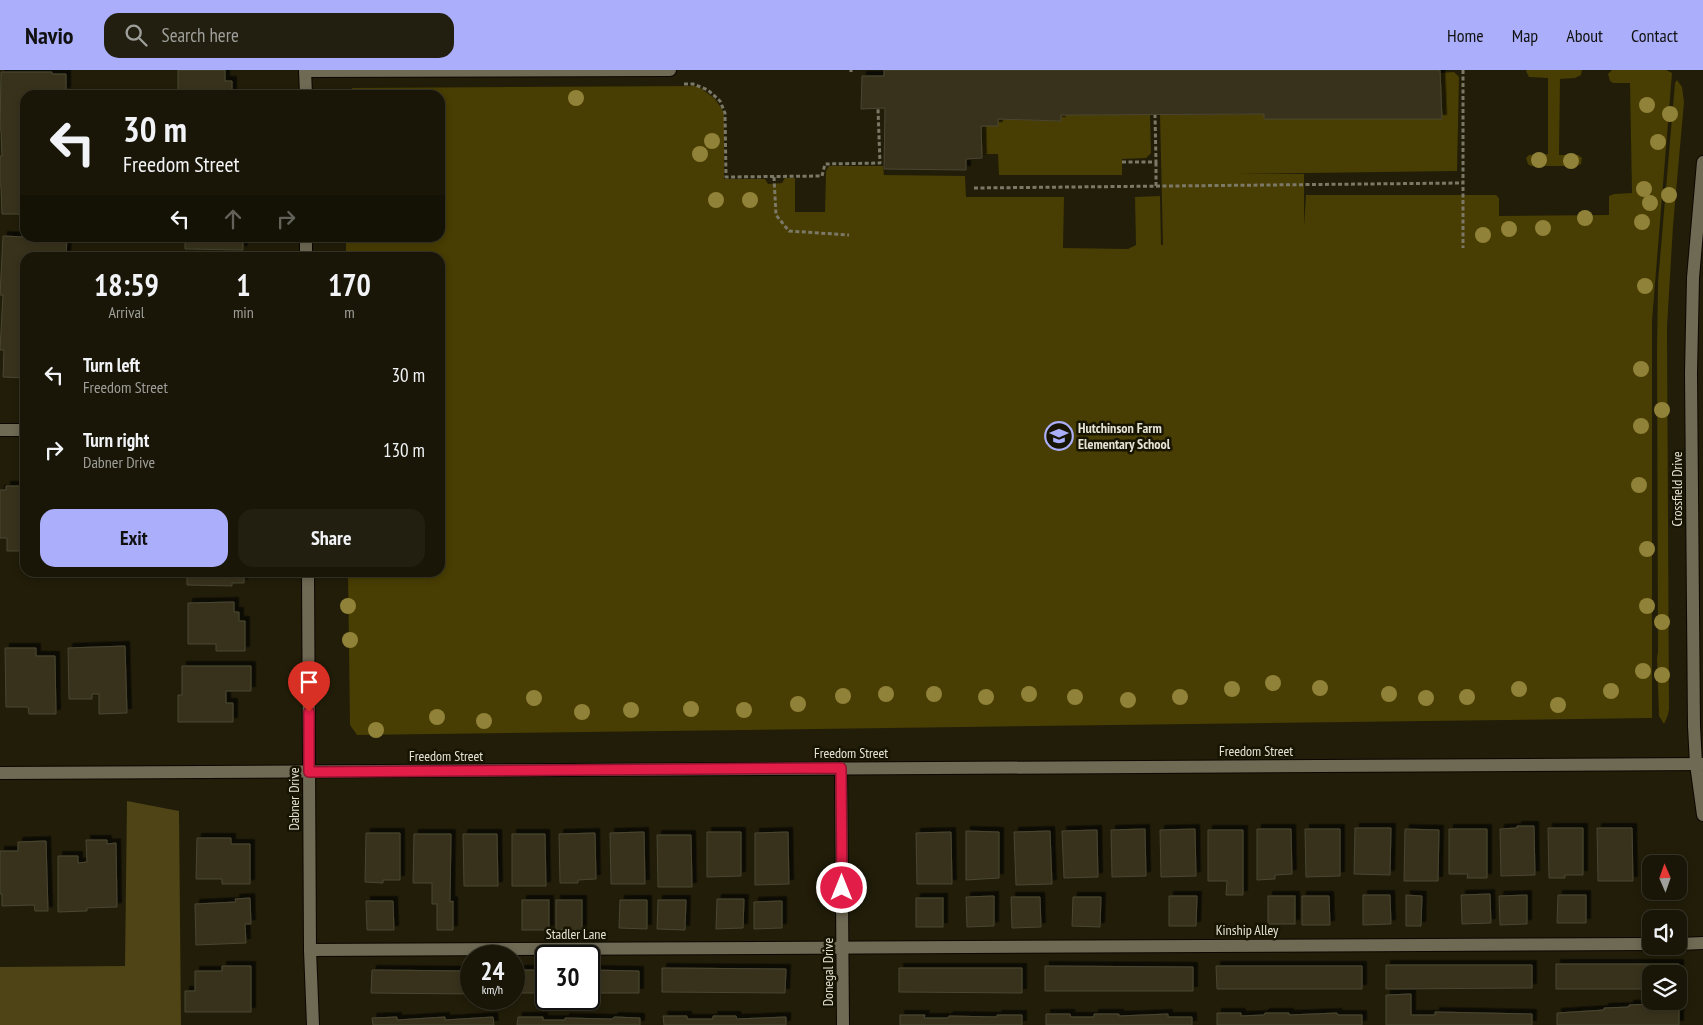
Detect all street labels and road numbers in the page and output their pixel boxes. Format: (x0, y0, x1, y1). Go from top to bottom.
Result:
street label: Crossfield Drive (1668, 451, 1686, 527)
street label: Freedom Street (1219, 742, 1293, 760)
street label: Freedom Street (814, 744, 888, 762)
street label: Freedom Street (409, 747, 483, 765)
street label: Dabner Drive (285, 767, 303, 831)
street label: Kinship Alley (1216, 921, 1279, 939)
street label: Stadler Lane (546, 925, 606, 943)
street label: Donegal Drive (819, 938, 837, 1006)

